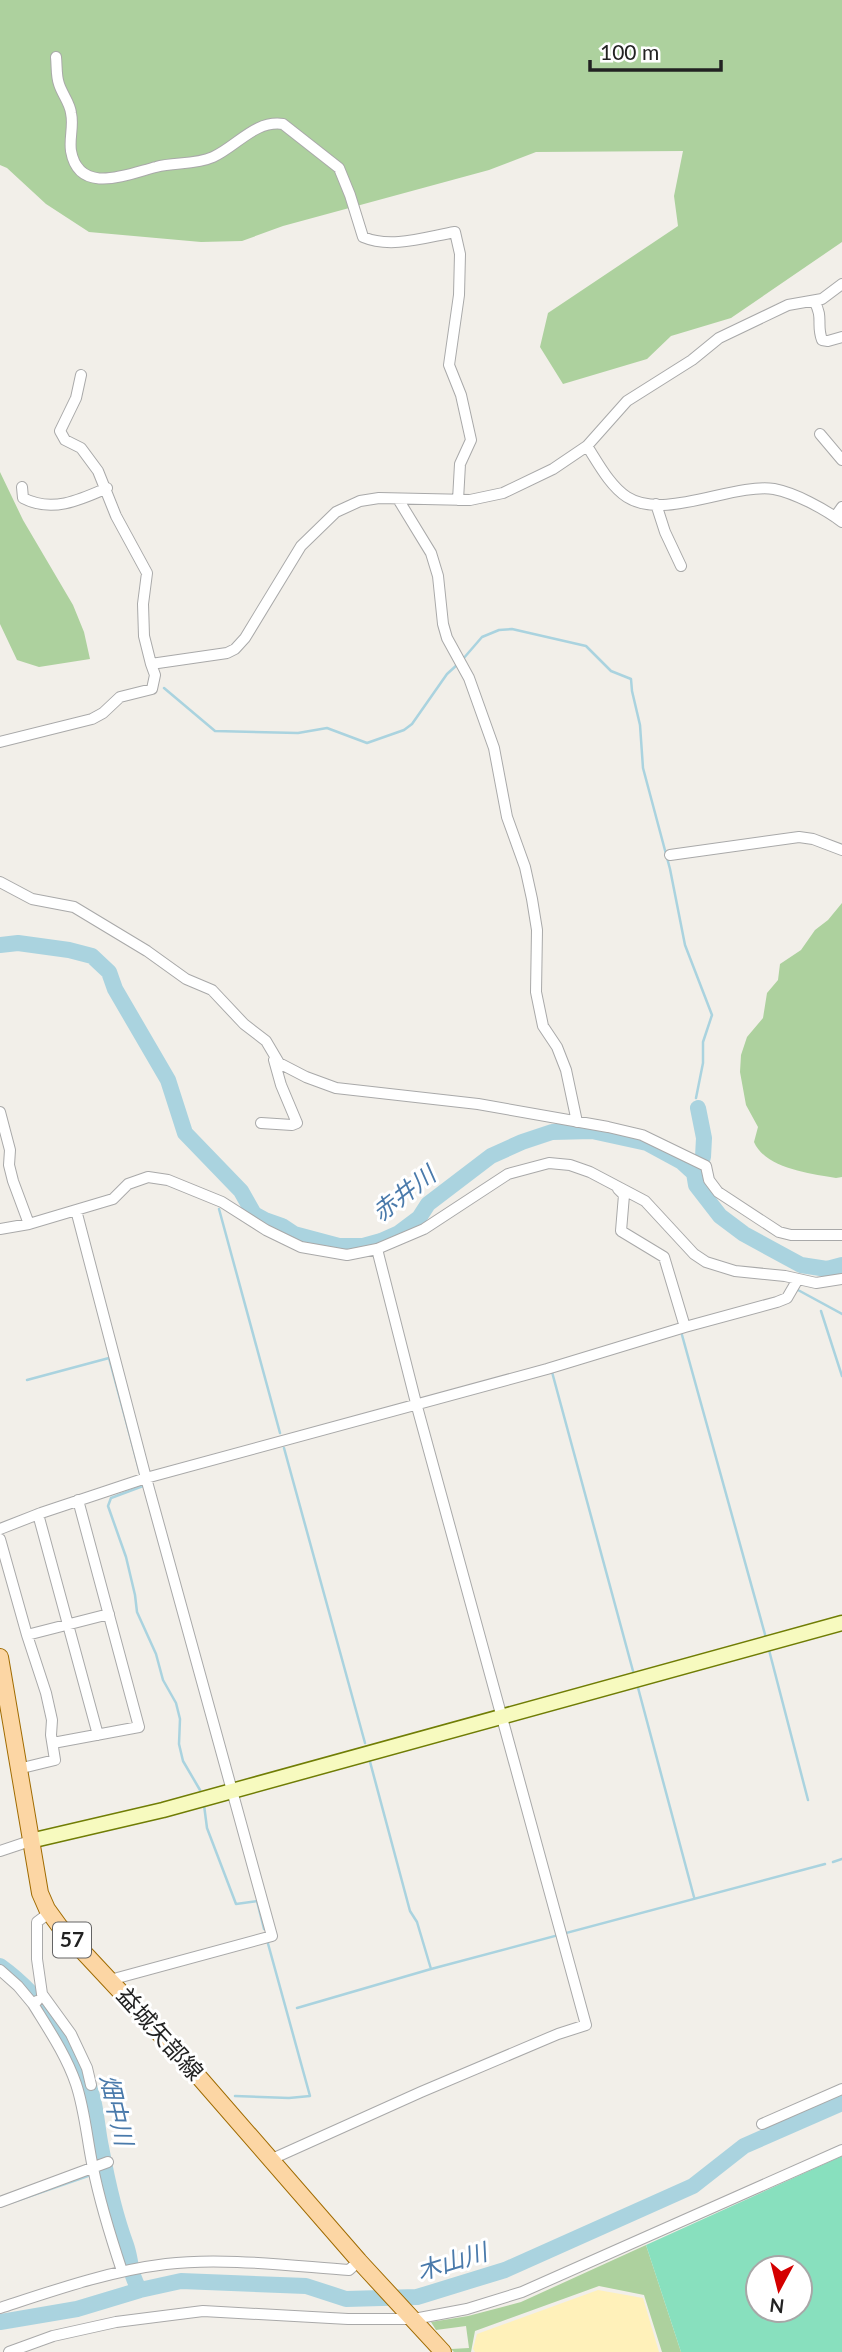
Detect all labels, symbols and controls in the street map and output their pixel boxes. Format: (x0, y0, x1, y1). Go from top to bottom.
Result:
scale bar (590, 28, 721, 72)
text: 100 m (600, 39, 659, 64)
water label: 赤井川 (366, 1157, 443, 1226)
road number: 57 (53, 1923, 91, 1958)
street label: 益城矢部線 (112, 1981, 210, 2085)
water label: 畑中川 (95, 2071, 140, 2151)
water label: 木山川 (413, 2235, 493, 2285)
north arrow (744, 2254, 814, 2324)
text: N (768, 2294, 786, 2319)

